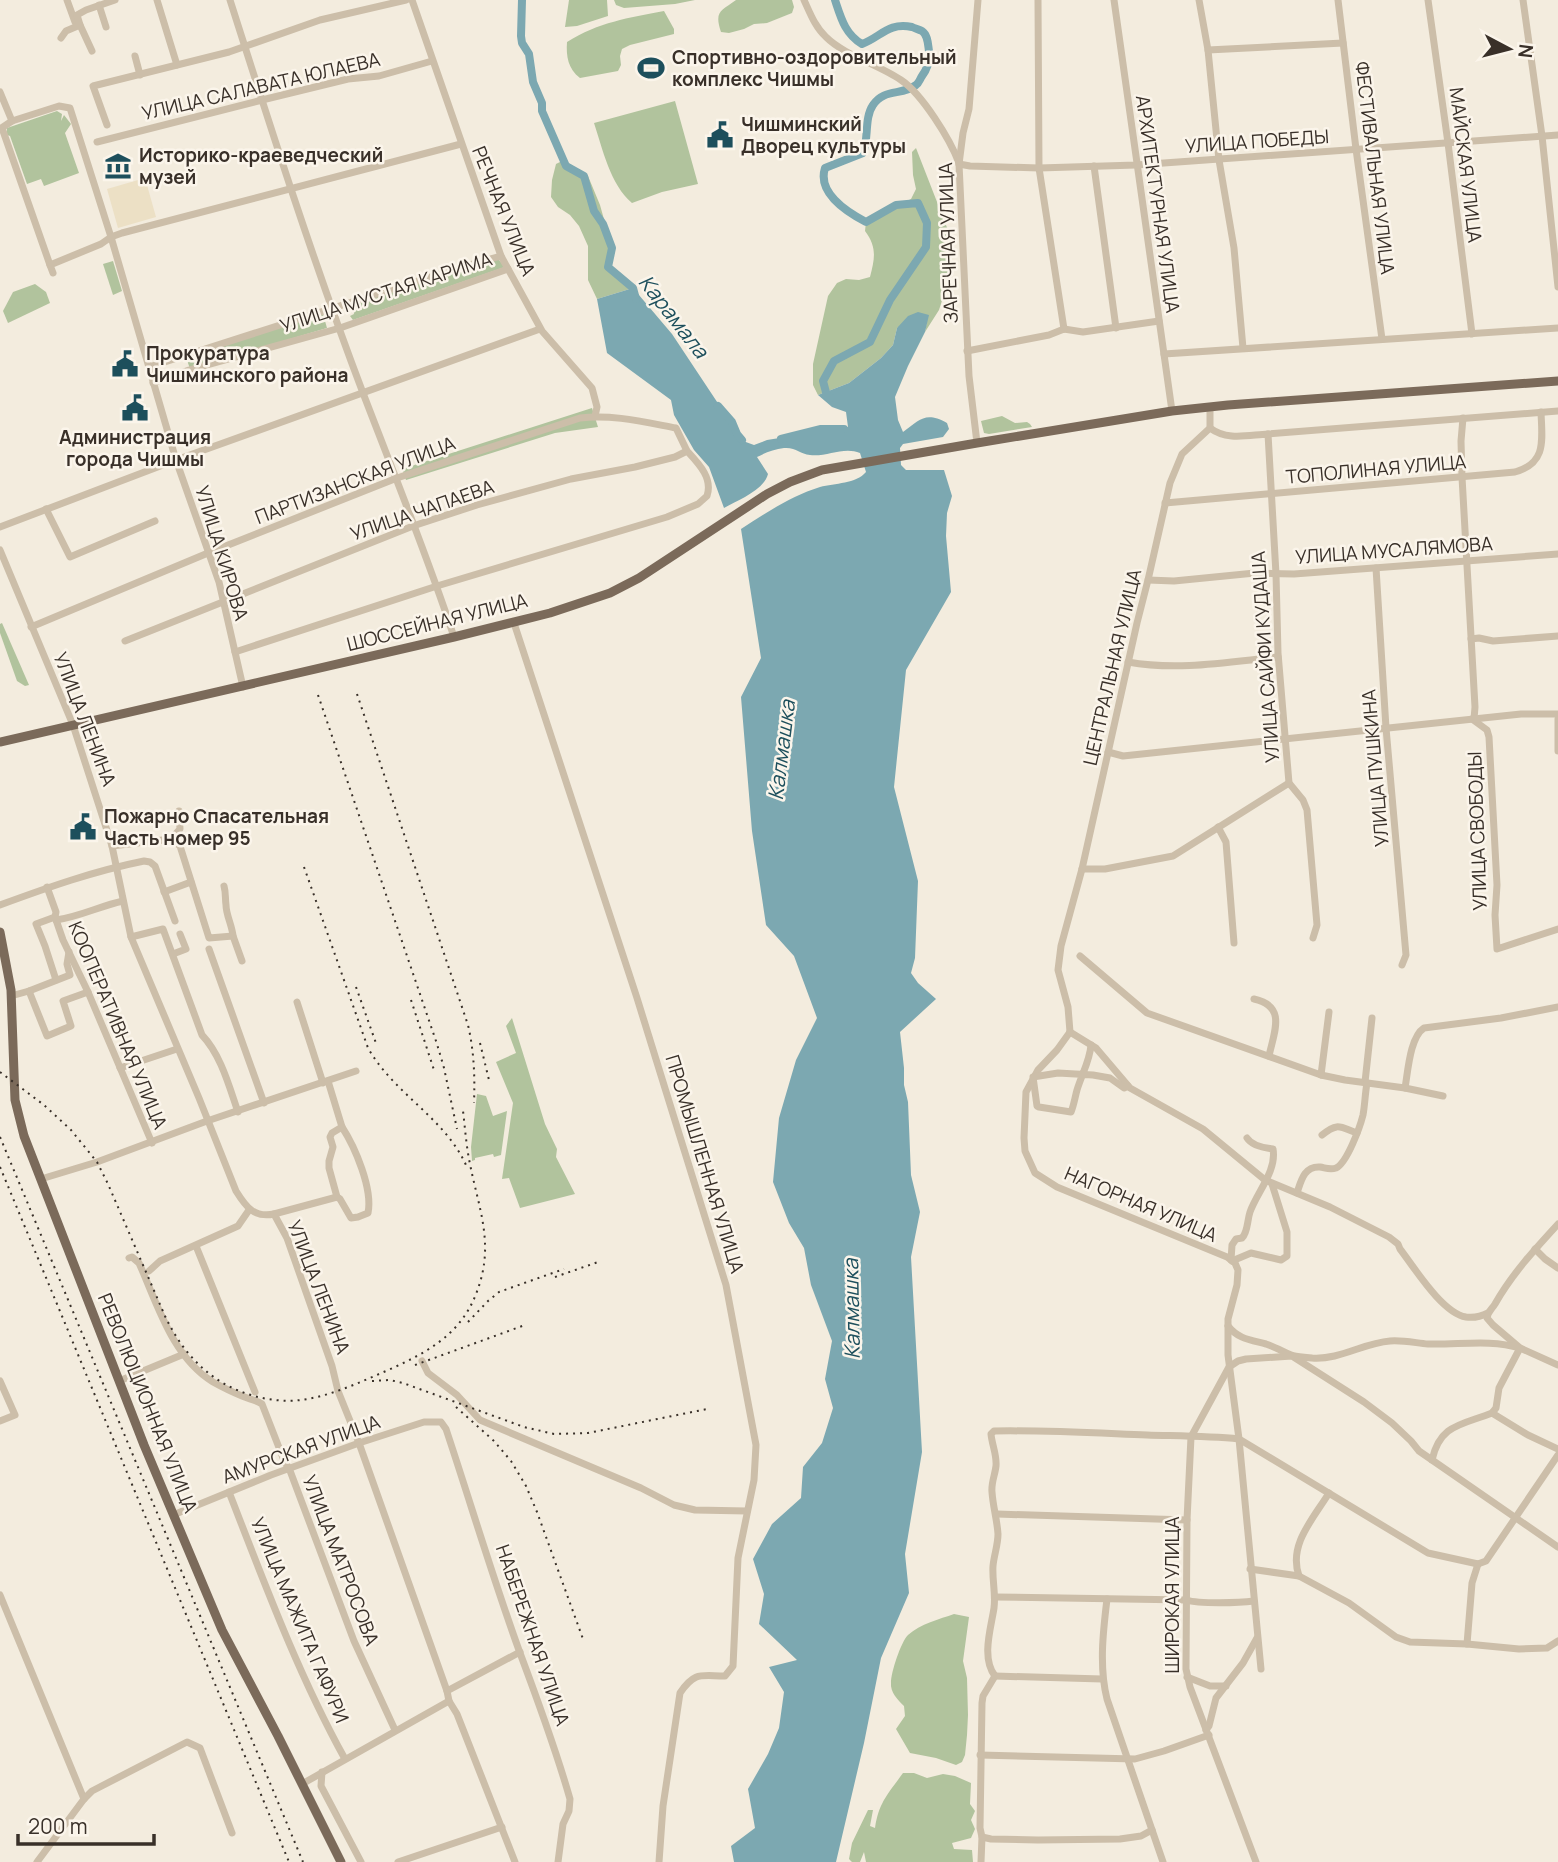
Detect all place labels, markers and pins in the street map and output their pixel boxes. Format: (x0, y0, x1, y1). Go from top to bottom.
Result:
place label: Спортивно-оздоровительный комплекс Чишмы (672, 44, 957, 92)
sports icon: Спортивно-оздоровительный комплекс Чишмы (636, 53, 666, 83)
place label: Чишминский Дворец культуры (741, 111, 906, 159)
public building icon: Чишминский Дворец культуры (705, 120, 735, 150)
place label: Историко-краеведческий музей (139, 142, 383, 190)
museum icon: Историко-краеведческий музей (103, 151, 133, 181)
place label: Прокуратура Чишминского района (146, 340, 348, 388)
public building icon: Прокуратура Чишминского района (110, 349, 140, 379)
public building icon: Администрация города Чишмы (120, 393, 150, 423)
place label: Администрация города Чишмы (59, 424, 211, 472)
place label: Пожарно Спасательная Часть номер 95 (104, 803, 329, 851)
public building icon: Пожарно Спасательная Часть номер 95 (68, 812, 98, 842)

